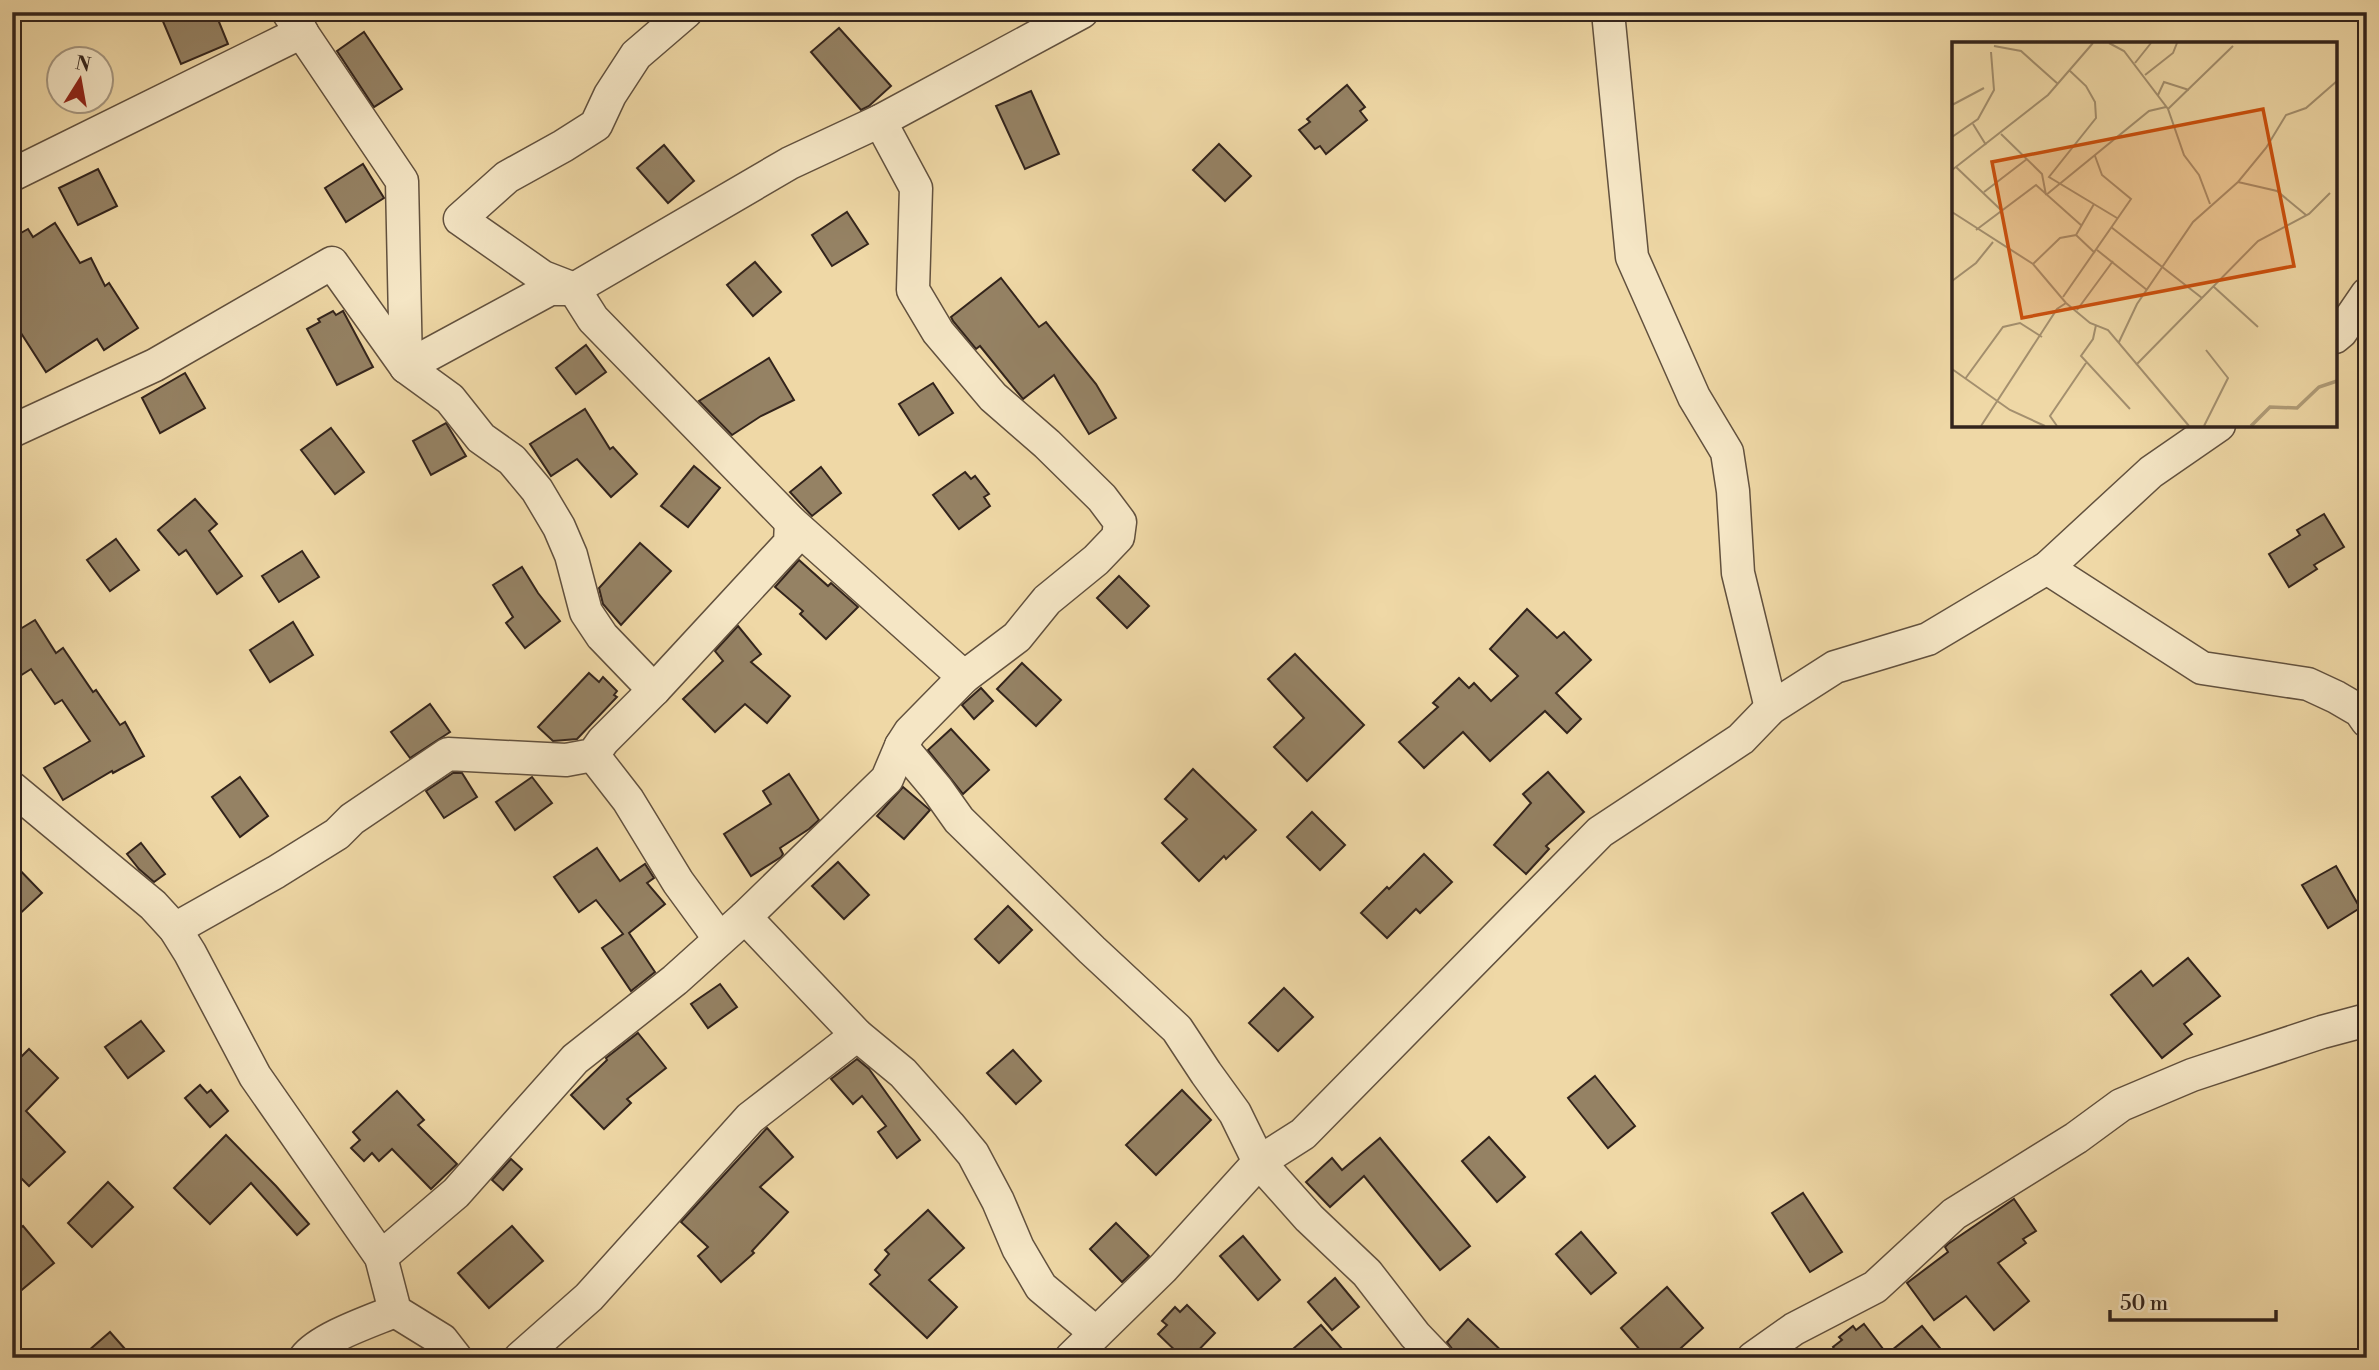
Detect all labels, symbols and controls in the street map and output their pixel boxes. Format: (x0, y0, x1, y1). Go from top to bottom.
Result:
inset map (1952, 42, 2337, 427)
north arrow (46, 46, 116, 116)
text: N (73, 51, 93, 78)
scale bar (2110, 1279, 2276, 1323)
text: 50 m (2120, 1291, 2168, 1317)

